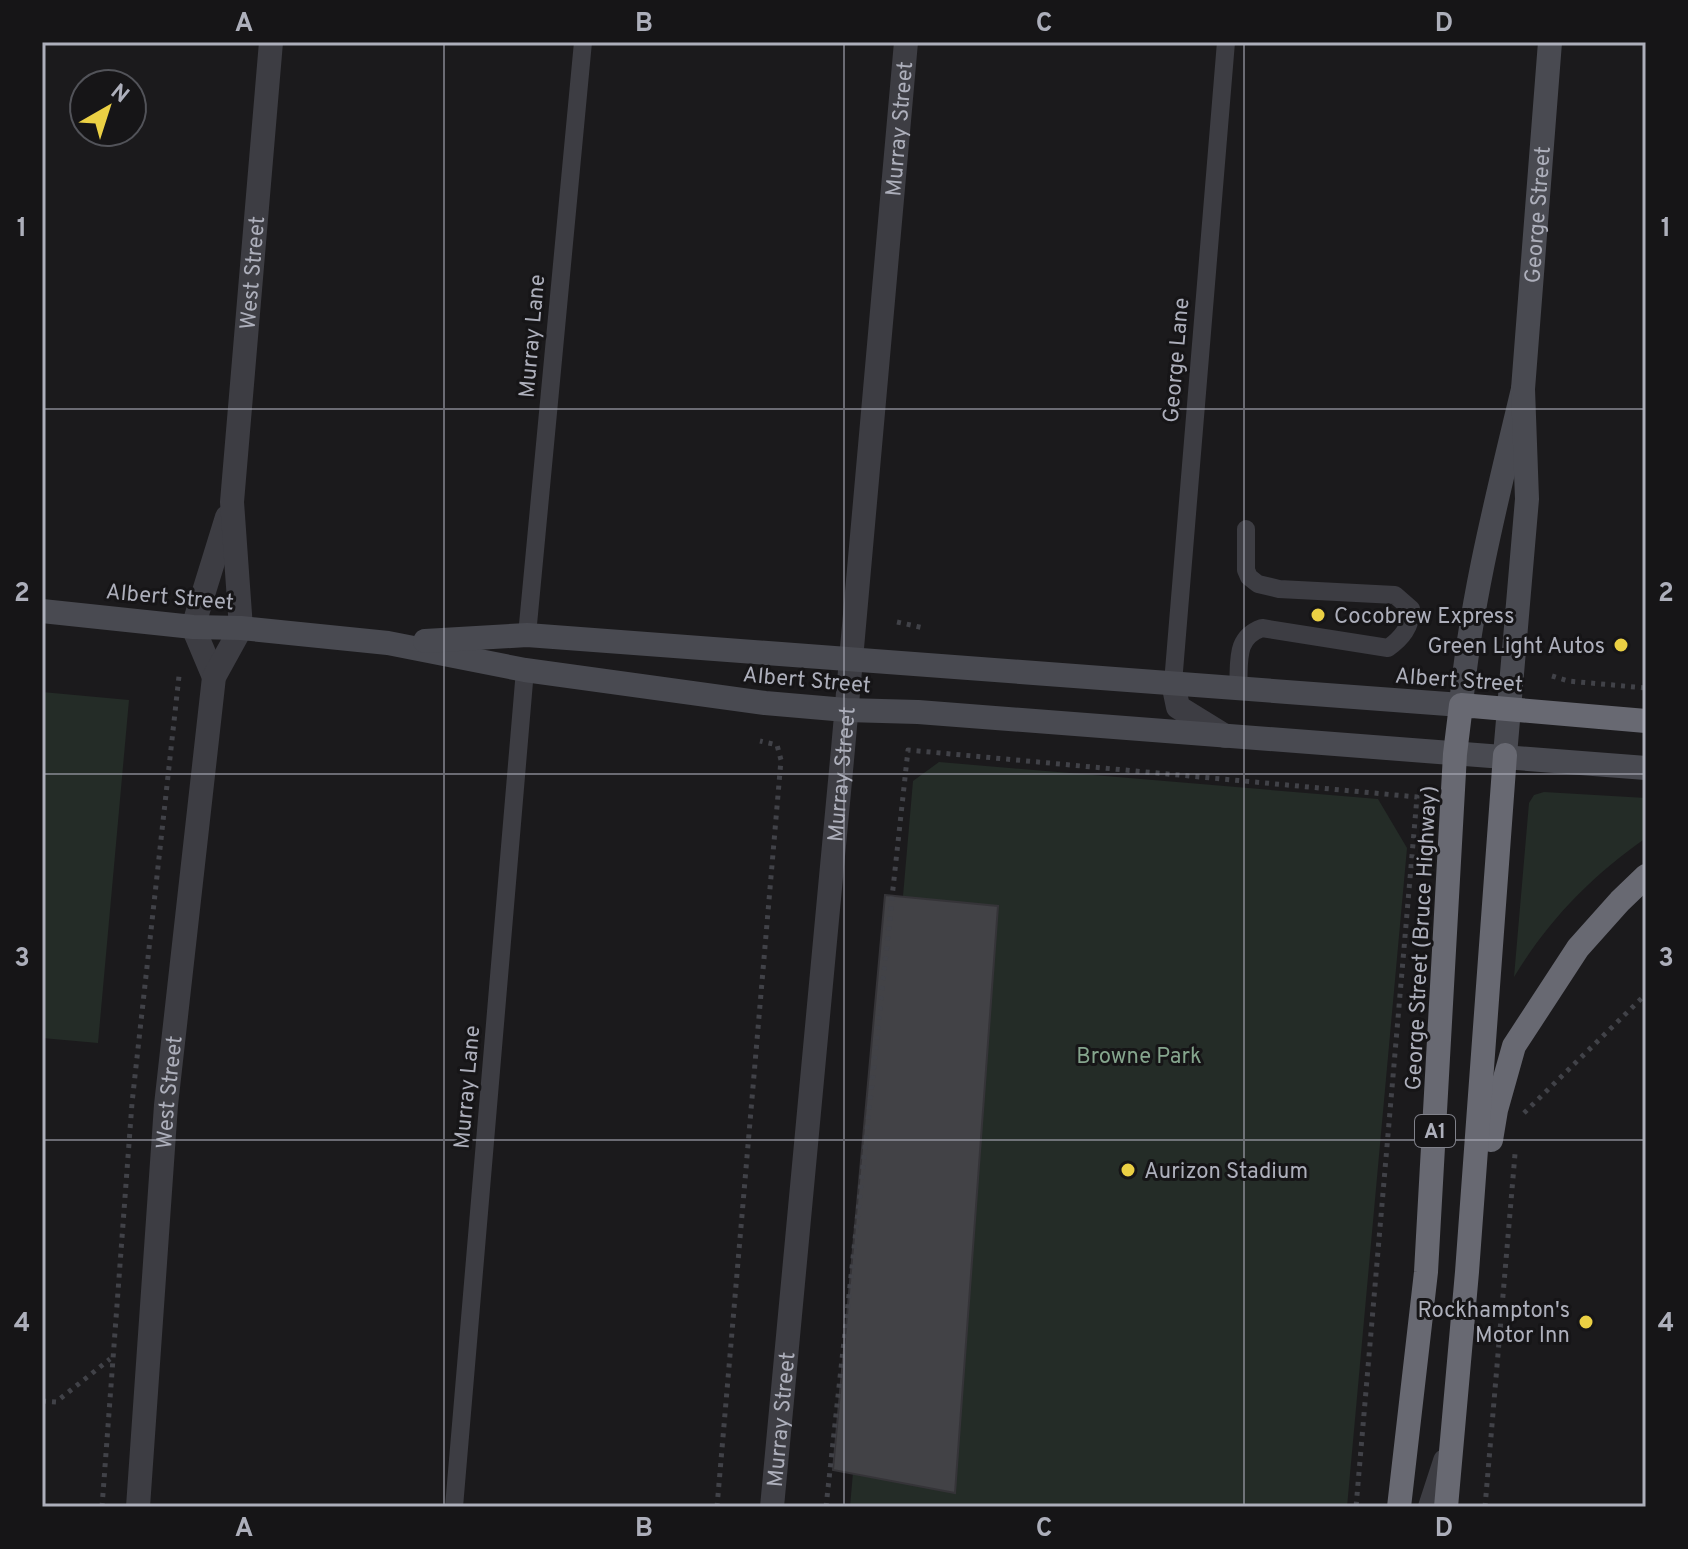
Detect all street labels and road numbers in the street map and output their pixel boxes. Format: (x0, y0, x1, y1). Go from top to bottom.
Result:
street label: Murray Street (881, 60, 920, 198)
street label: George Street (1520, 145, 1558, 284)
street label: West Street (236, 215, 272, 331)
street label: Murray Lane (515, 273, 552, 399)
street label: George Lane (1159, 297, 1196, 424)
street label: Albert Street (105, 579, 235, 618)
street label: Albert Street (742, 662, 872, 701)
street label: Albert Street (1394, 664, 1524, 699)
street label: Murray Street (823, 706, 863, 843)
street label: George Street (Bruce Highway) (1401, 785, 1444, 1091)
street label: Murray Lane (450, 1024, 487, 1150)
street label: West Street (152, 1034, 190, 1150)
road number: A1 (1415, 1115, 1455, 1147)
street label: Murray Street (763, 1351, 802, 1488)

